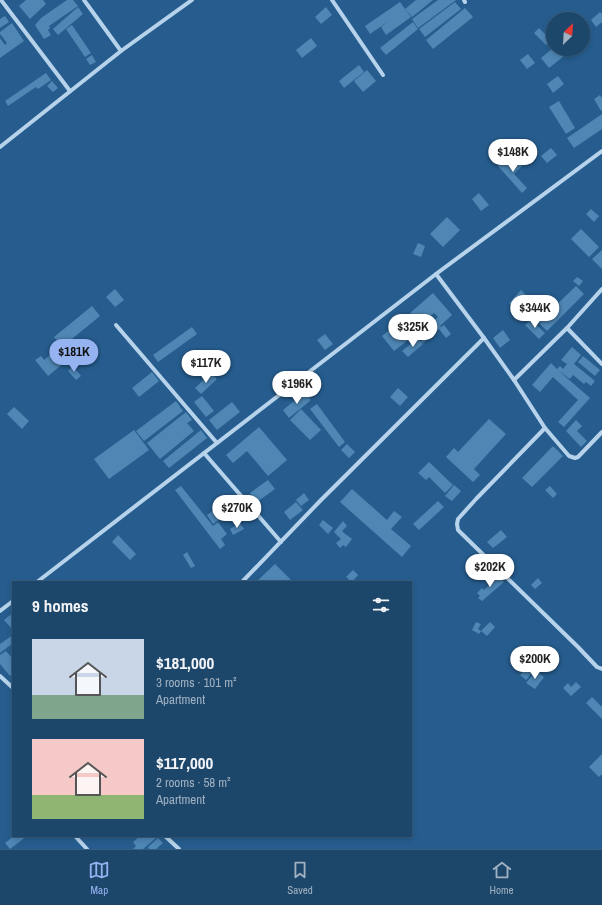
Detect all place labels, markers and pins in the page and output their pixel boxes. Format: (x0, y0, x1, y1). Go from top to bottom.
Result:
pin: $148K (485, 139, 541, 173)
pin: $344K (507, 295, 563, 329)
pin: $325K (385, 314, 441, 348)
pin: $181K (46, 339, 102, 373)
pin: $117K (178, 350, 234, 384)
pin: $196K (269, 371, 325, 405)
pin: $270K (209, 495, 265, 529)
pin: $202K (462, 554, 518, 588)
pin: $200K (507, 646, 563, 680)

